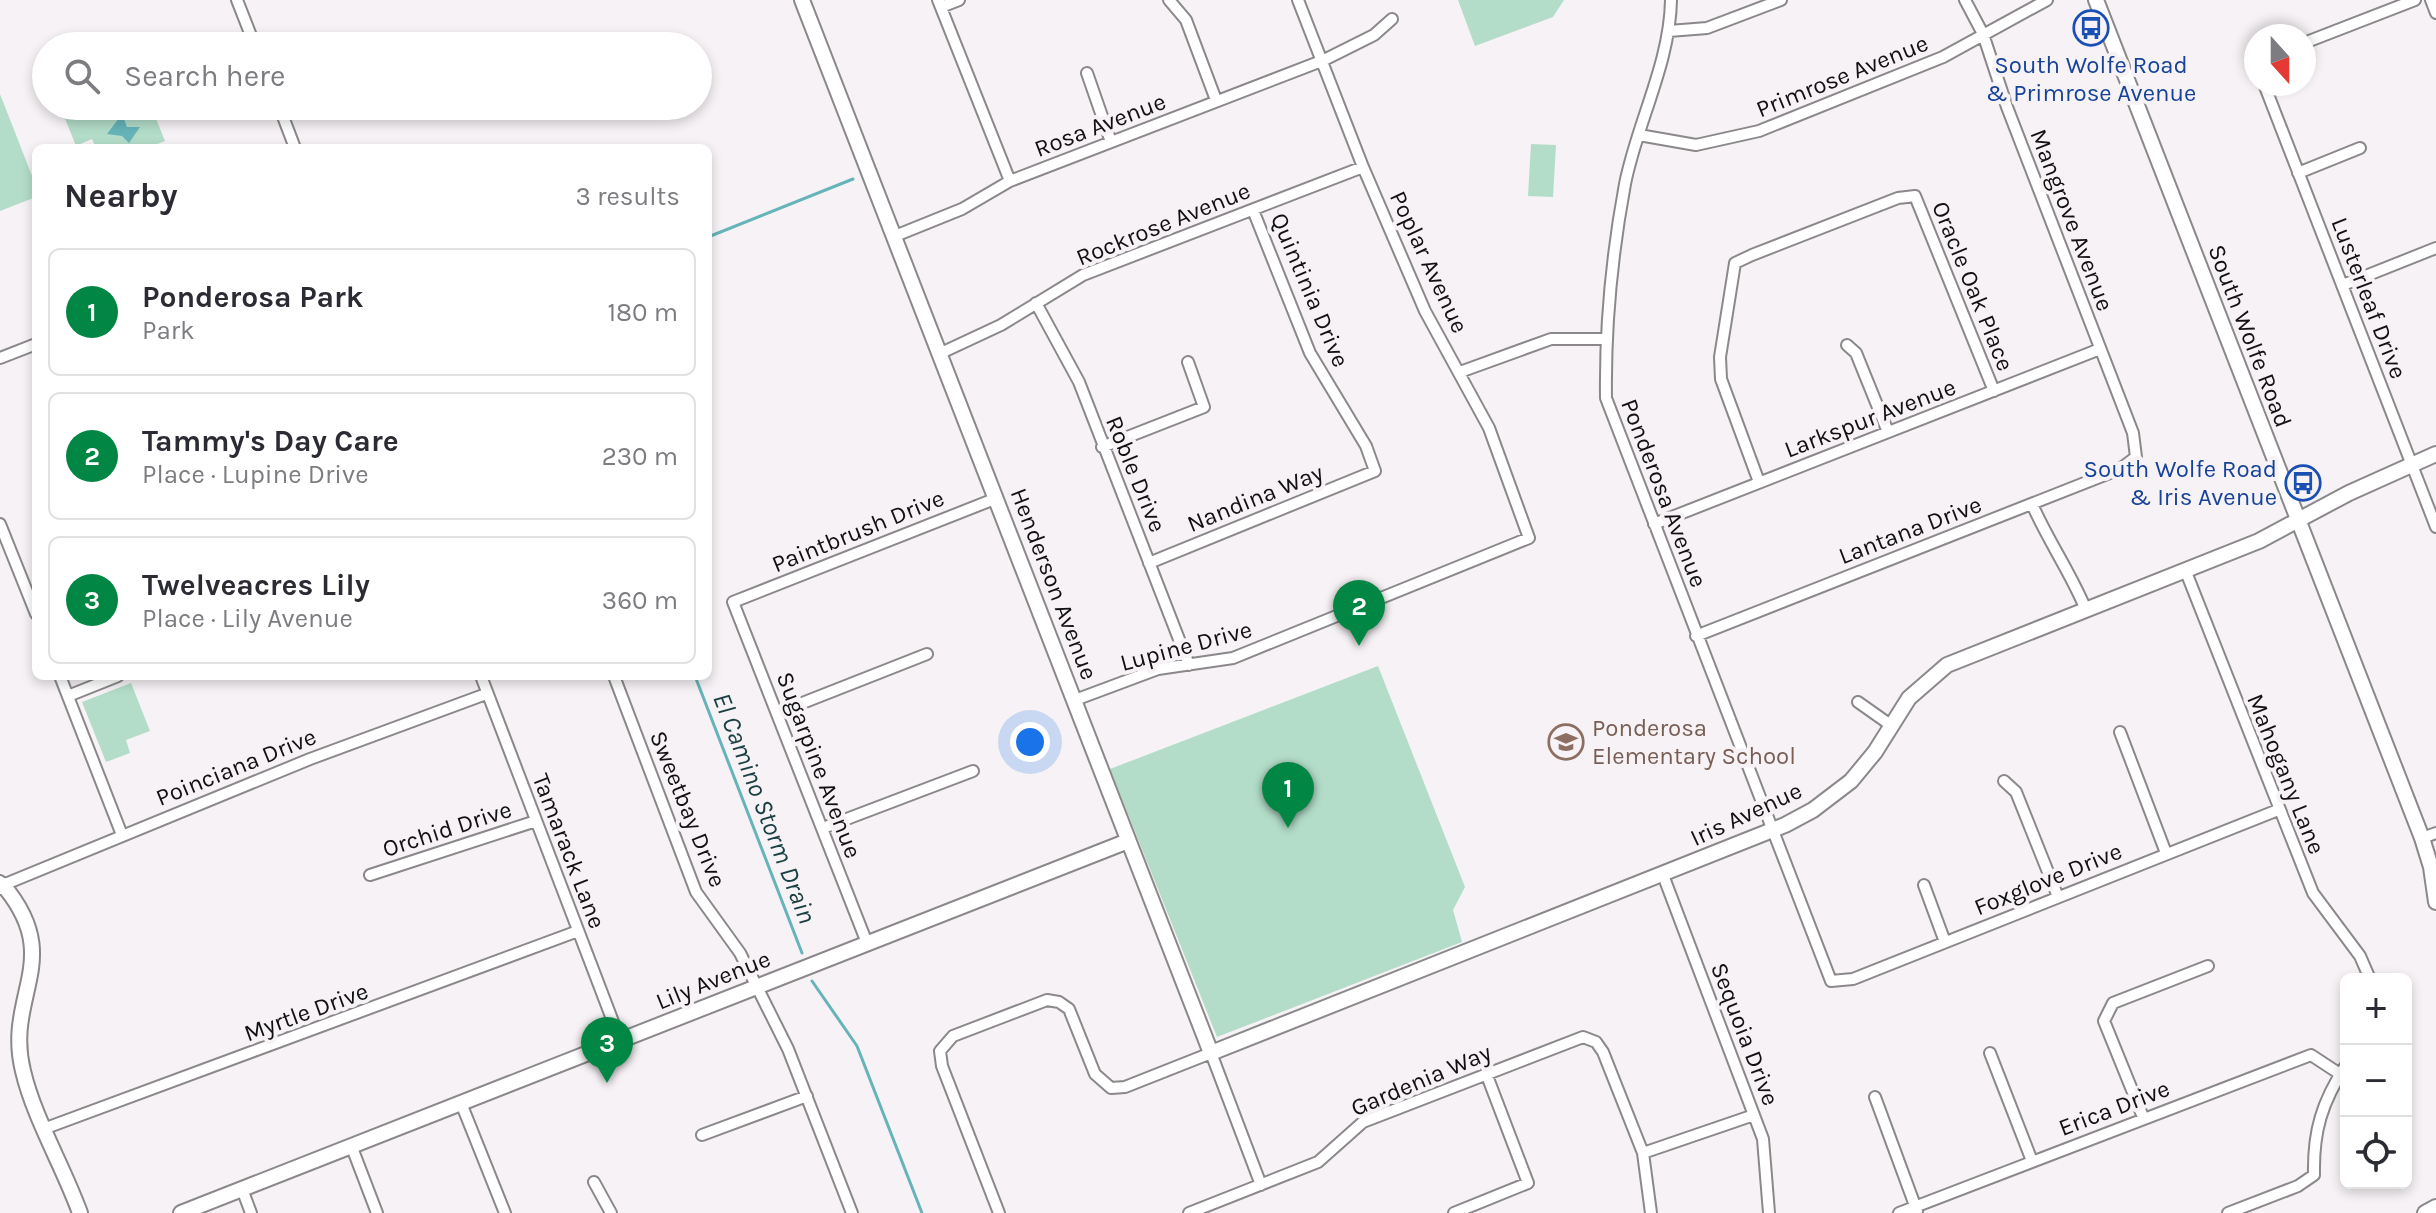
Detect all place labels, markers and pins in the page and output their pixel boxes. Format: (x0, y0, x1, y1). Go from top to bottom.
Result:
bus stop icon: South Wolfe Road & Primrose Avenue (2072, 9, 2110, 47)
place label: South Wolfe Road & Primrose Avenue (1986, 51, 2196, 107)
place label: South Wolfe Road & Iris Avenue (2084, 455, 2277, 511)
bus stop icon: South Wolfe Road & Iris Avenue (2284, 464, 2322, 502)
pin: 2 (1333, 580, 1385, 646)
place label: Ponderosa Elementary School (1592, 714, 1796, 770)
school or university icon: Ponderosa Elementary School (1547, 723, 1585, 761)
pin: 1 (1262, 762, 1314, 828)
pin: 3 (581, 1017, 633, 1083)

